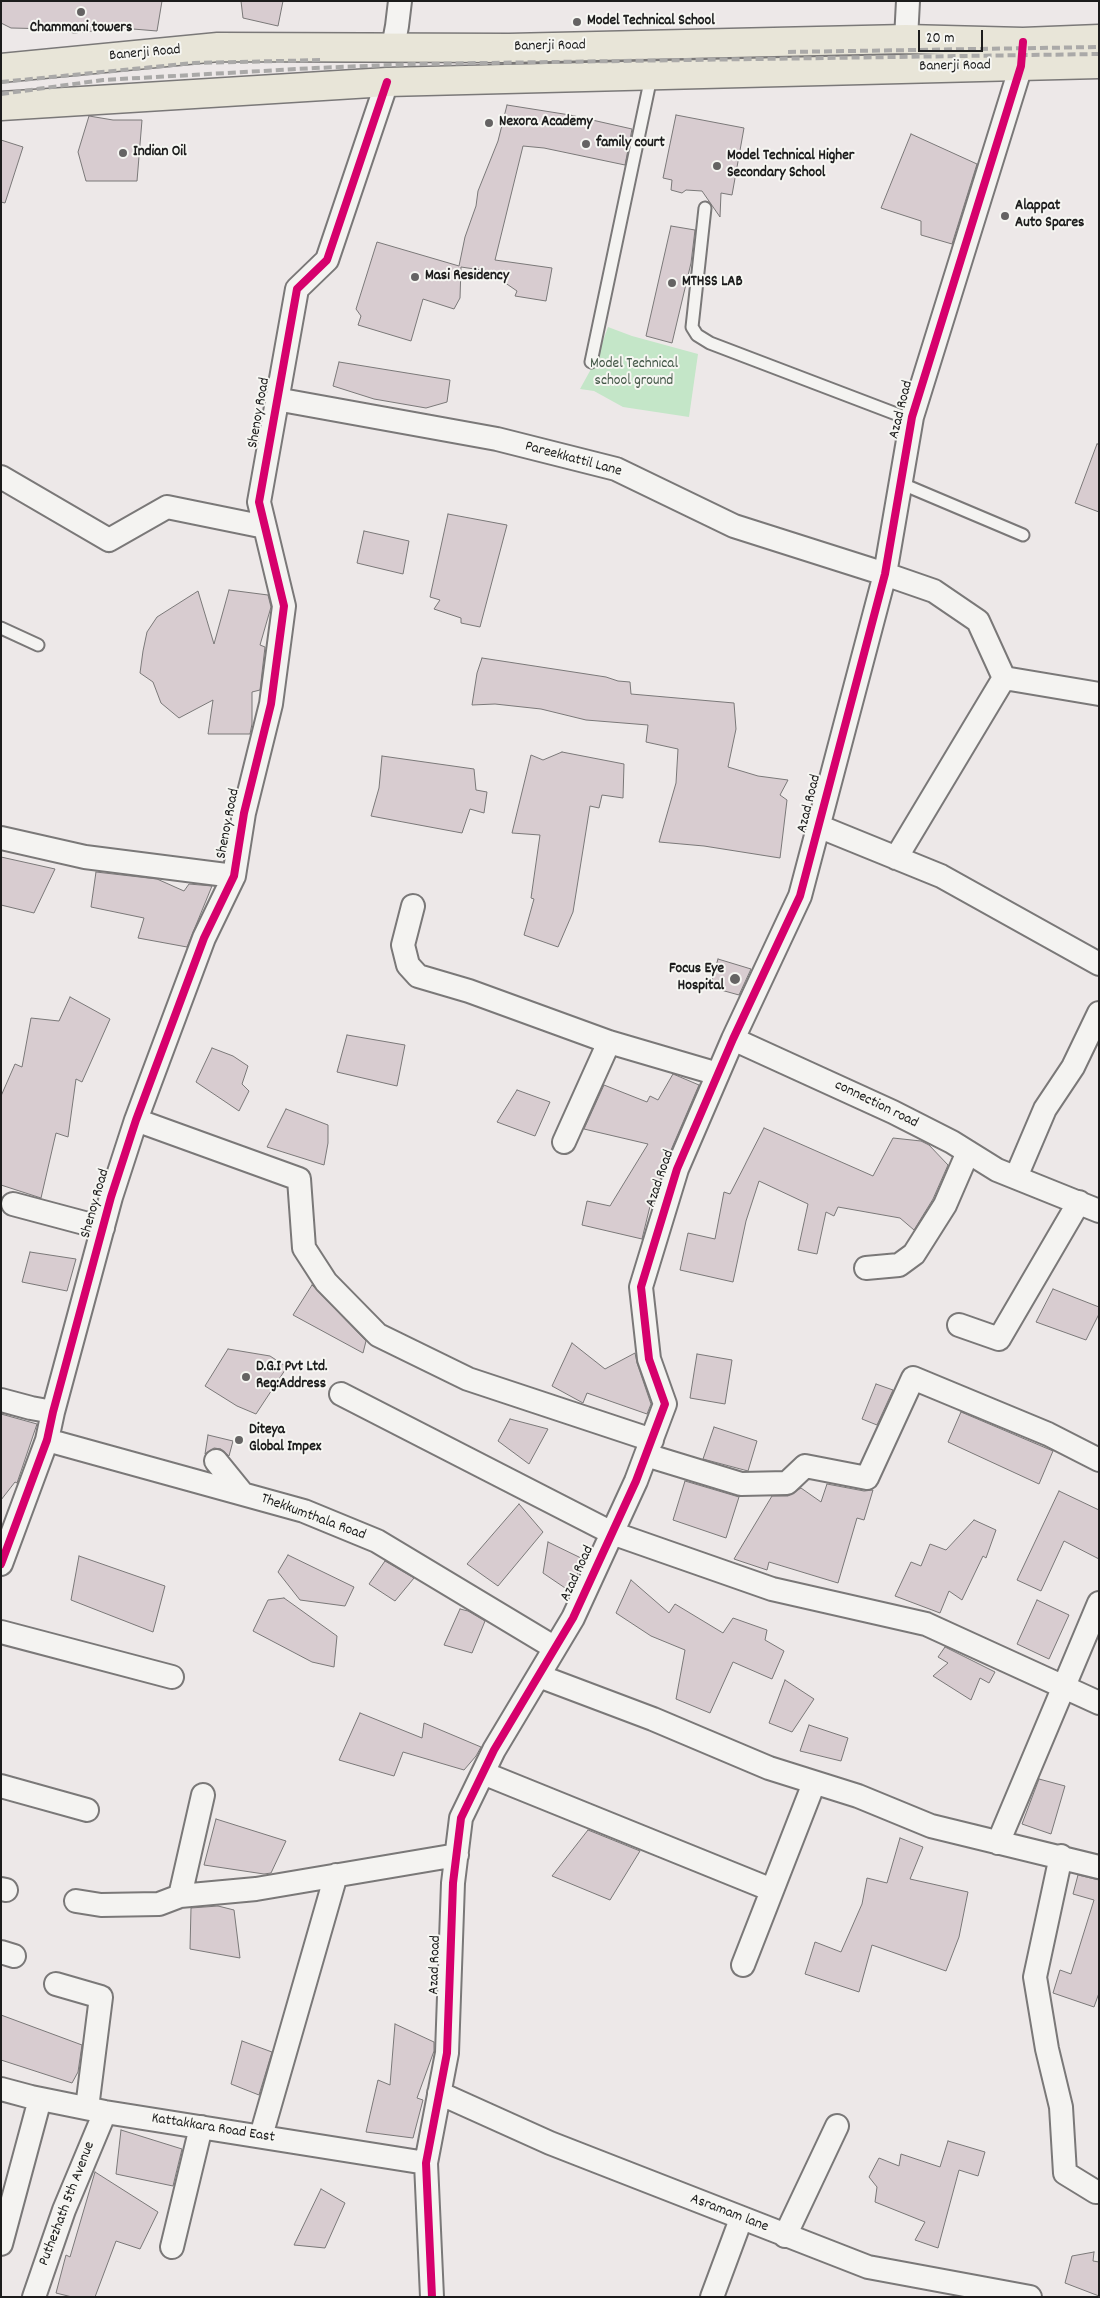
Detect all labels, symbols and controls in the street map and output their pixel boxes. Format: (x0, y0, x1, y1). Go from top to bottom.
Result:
marker: Chammani towers (75, 6, 87, 18)
place label: Model Technical School (587, 13, 715, 31)
marker: Model Technical School (571, 16, 583, 28)
place label: Chammani towers (30, 20, 132, 38)
scale bar (920, 20, 985, 52)
text: 20 m (926, 28, 954, 50)
street label: Banerji Road (514, 37, 586, 57)
street label: Banerji Road (109, 42, 181, 66)
street label: Banerji Road (919, 57, 991, 77)
place label: Nexora Academy (499, 114, 593, 132)
marker: Nexora Academy (483, 117, 495, 129)
place label: family court (596, 135, 665, 153)
marker: family court (580, 138, 592, 150)
place label: Indian Oil (133, 144, 187, 162)
marker: Indian Oil (117, 147, 129, 159)
place label: Model Technical Higher Secondary School (727, 148, 854, 183)
marker: Model Technical Higher Secondary School (711, 160, 723, 172)
place label: Alappat Auto Spares (1015, 198, 1084, 233)
marker: Alappat Auto Spares (999, 210, 1011, 222)
place label: Masi Residency (425, 268, 509, 286)
marker: Masi Residency (409, 271, 421, 283)
place label: MTHSS LAB (682, 274, 743, 292)
marker: MTHSS LAB (666, 277, 678, 289)
park label: Model Technical school ground (590, 356, 678, 391)
street label: Shenoy Road (245, 376, 275, 450)
street label: Azad Road (886, 379, 918, 441)
street label: Pareekkattil Lane (523, 438, 623, 482)
street label: Azad Road (794, 773, 826, 835)
street label: Shenoy Road (213, 787, 245, 861)
place label: Focus Eye Hospital (669, 961, 724, 996)
marker: Focus Eye Hospital (728, 972, 742, 986)
street label: connection road (831, 1077, 921, 1133)
street label: Azad Road (643, 1148, 679, 1210)
street label: Shenoy Road (78, 1167, 114, 1241)
place label: D.G.I Pvt Ltd. Reg:Address (256, 1359, 328, 1394)
marker: D.G.I Pvt Ltd. Reg:Address (240, 1371, 252, 1383)
place label: Diteya Global Impex (249, 1422, 321, 1457)
marker: Diteya Global Impex (233, 1434, 245, 1446)
street label: Thekkumthala Road (258, 1491, 368, 1545)
street label: Azad Road (557, 1543, 599, 1605)
street label: Azad Road (426, 1935, 446, 1995)
street label: Kattakkara Road East (150, 2110, 276, 2148)
street label: Puthezhath 5th Avenue (36, 2139, 100, 2269)
street label: Asramam lane (687, 2191, 771, 2237)

